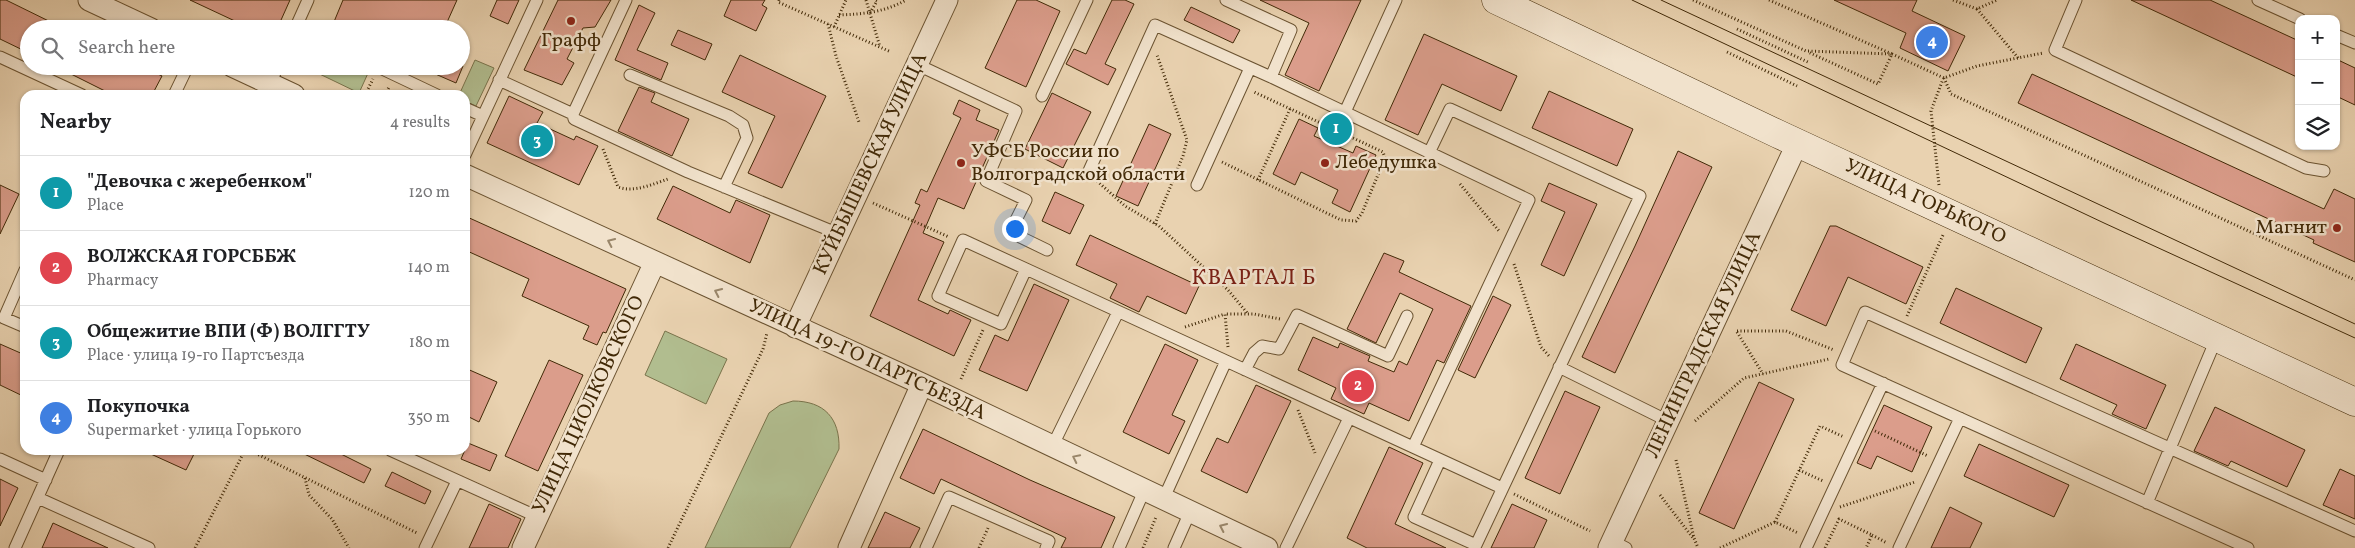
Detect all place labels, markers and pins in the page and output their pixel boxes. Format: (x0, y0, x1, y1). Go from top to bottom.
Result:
marker: Графф (565, 15, 577, 27)
pin: 4 (1916, 23, 1948, 61)
place label: Графф (541, 27, 601, 55)
pin: 1 (1320, 110, 1352, 148)
pin: 3 (521, 122, 553, 160)
place label: УФСБ России по Волгоградской области (971, 138, 1185, 189)
place label: Лебедушка (1335, 149, 1437, 177)
marker: УФСБ России по Волгоградской области (955, 157, 967, 169)
marker: Лебедушка (1319, 157, 1331, 169)
place label: Магнит (2255, 214, 2327, 242)
marker: Магнит (2331, 222, 2343, 234)
pin: 2 (1342, 367, 1374, 405)

